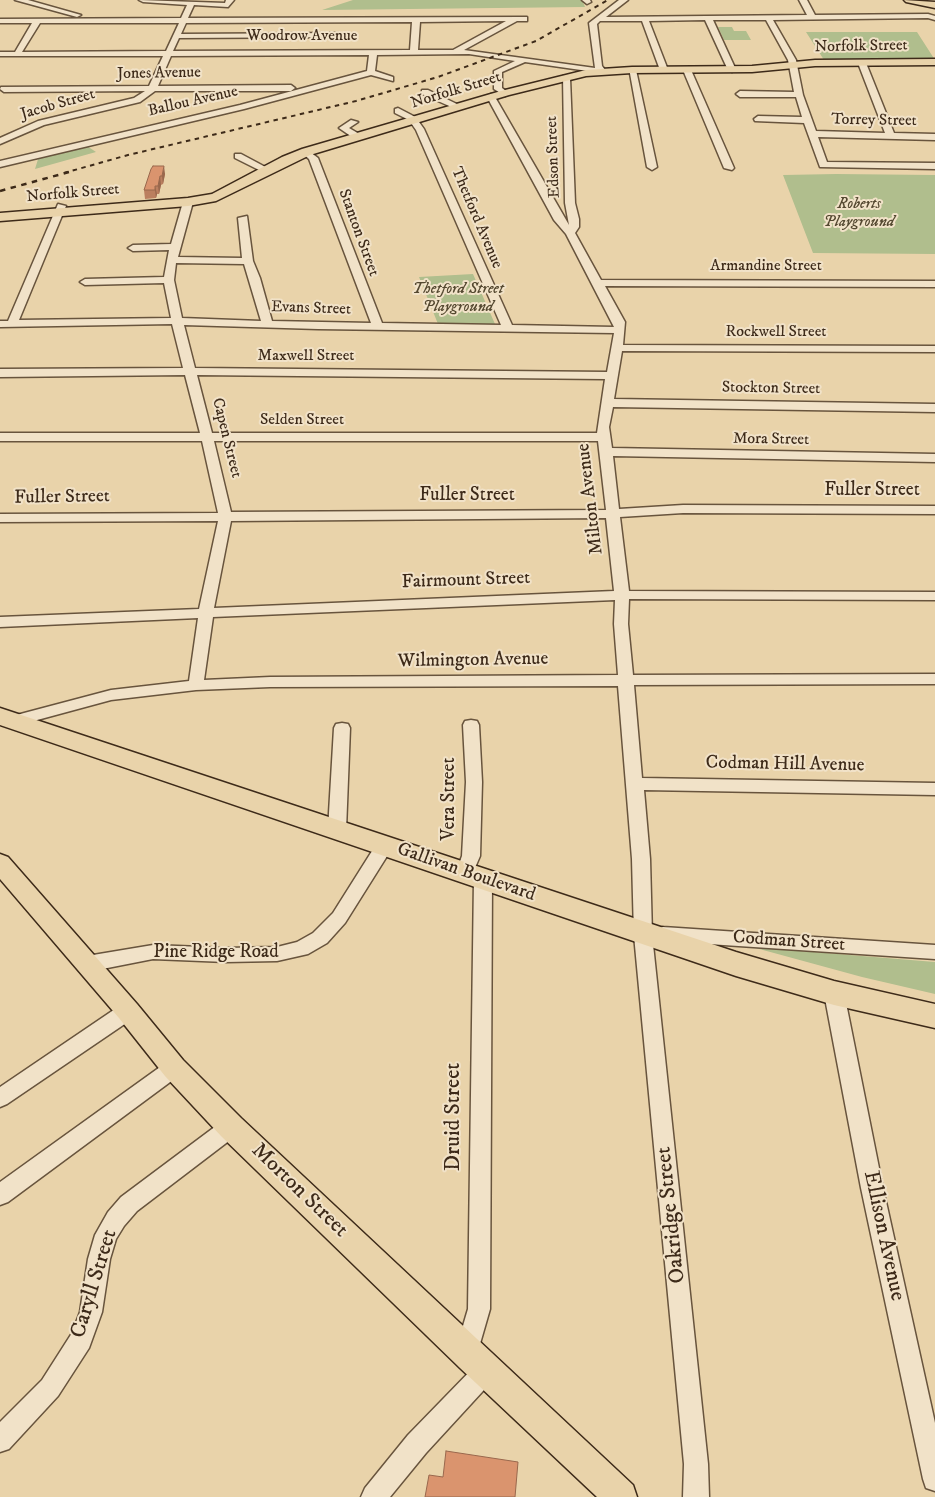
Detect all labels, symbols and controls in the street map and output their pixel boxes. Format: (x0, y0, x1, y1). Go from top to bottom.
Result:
street label: Woodrow Avenue (247, 27, 357, 47)
street label: Norfolk Street (814, 37, 908, 57)
street label: Jones Avenue (117, 64, 201, 84)
street label: Norfolk Street (409, 68, 503, 114)
street label: Ballou Avenue (146, 82, 240, 122)
street label: Jacob Street (19, 85, 97, 125)
street label: Torrey Street (831, 111, 917, 131)
street label: Edson Street (543, 116, 565, 198)
street label: Thetford Avenue (446, 164, 506, 272)
street label: Norfolk Street (26, 180, 120, 208)
street label: Stanton Street (333, 187, 383, 279)
park label: Roberts Playground (824, 195, 894, 233)
street label: Armandine Street (710, 257, 822, 277)
park label: Thetford Street Playground (412, 280, 504, 318)
street label: Evans Street (271, 298, 351, 320)
street label: Rockwell Street (726, 323, 826, 343)
street label: Maxwell Street (258, 347, 354, 367)
street label: Stockton Street (722, 379, 820, 399)
street label: Capen Street (207, 396, 245, 480)
street label: Selden Street (260, 411, 344, 431)
street label: Mora Street (733, 430, 809, 450)
street label: Milton Avenue (573, 442, 609, 556)
street label: Fuller Street (824, 480, 920, 502)
street label: Fuller Street (419, 485, 515, 507)
street label: Fuller Street (14, 486, 110, 510)
street label: Fairmount Street (401, 567, 531, 595)
street label: Wilmington Avenue (398, 648, 548, 674)
street label: Codman Hill Avenue (705, 752, 865, 778)
street label: Vera Street (439, 757, 461, 841)
street label: Gallivan Boulevard (394, 839, 538, 907)
street label: Codman Street (732, 927, 846, 957)
street label: Pine Ridge Road (153, 942, 279, 964)
street label: Druid Street (441, 1063, 467, 1171)
street label: Morton Street (245, 1138, 353, 1244)
street label: Oakridge Street (652, 1145, 692, 1285)
street label: Ellison Avenue (856, 1169, 910, 1303)
street label: Caryll Street (66, 1227, 124, 1341)

